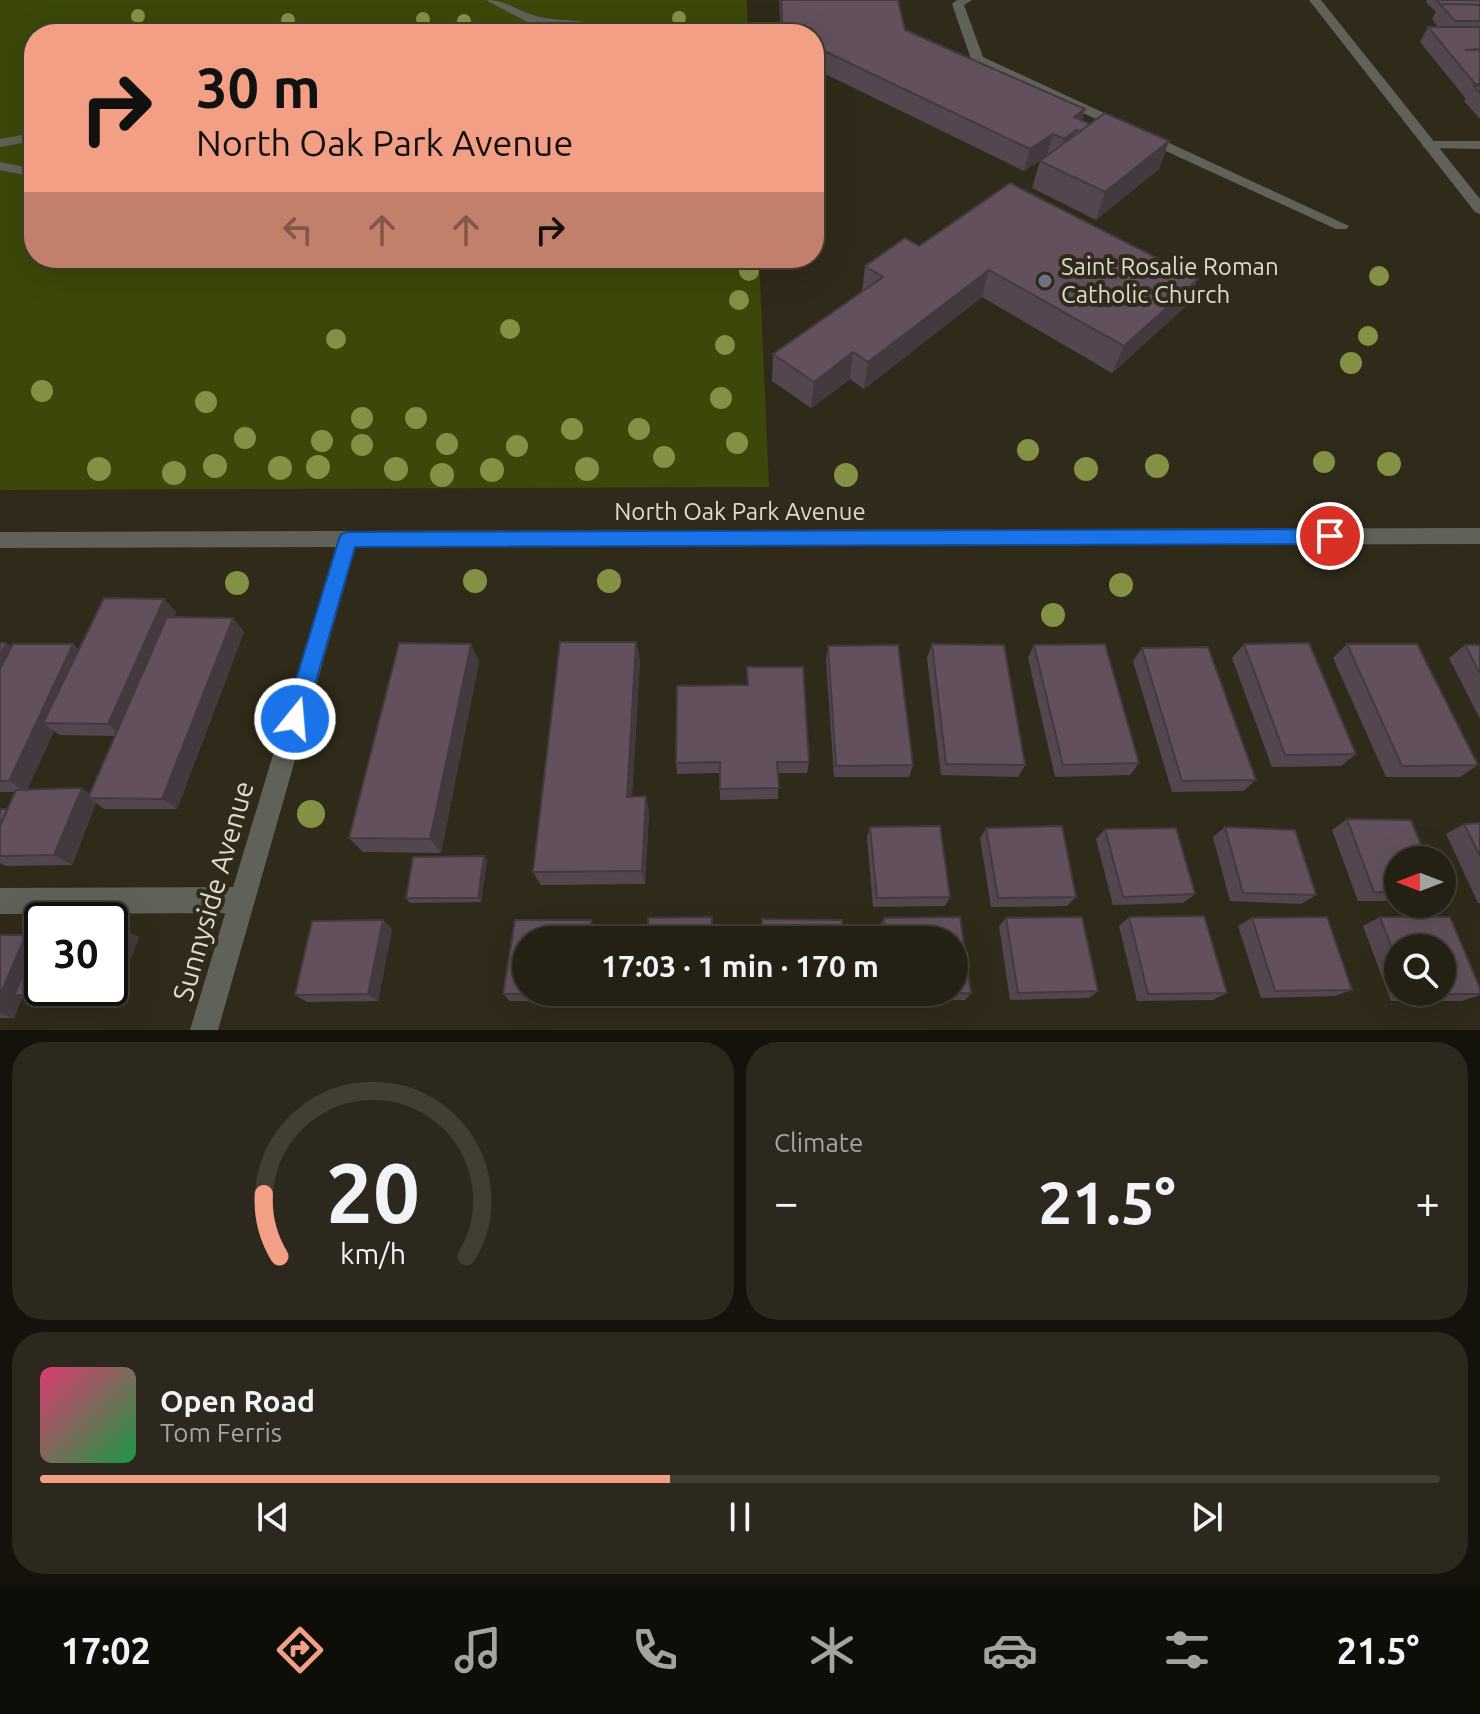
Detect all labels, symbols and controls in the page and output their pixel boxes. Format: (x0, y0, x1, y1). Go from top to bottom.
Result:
icon: right (64, 56, 168, 160)
text: 30 m (196, 56, 321, 119)
text: North Oak Park Avenue (196, 122, 573, 163)
icon: left (276, 208, 320, 252)
icon: ahead (360, 208, 404, 252)
icon: ahead (444, 208, 488, 252)
icon: right (528, 208, 572, 252)
place label: Saint Rosalie Roman Catholic Church (1061, 253, 1279, 308)
marker: Saint Rosalie Roman Catholic Church (1036, 272, 1054, 290)
street label: North Oak Park Avenue (614, 498, 866, 525)
pin (1296, 502, 1364, 570)
icon: arrive (1308, 514, 1352, 558)
position arrow (253, 677, 337, 761)
street label: Sunnyside Avenue (166, 777, 259, 1004)
north arrow (1384, 846, 1456, 918)
map controls (1384, 846, 1456, 1006)
speed limit sign: 30 (24, 902, 128, 1006)
button: search (1384, 934, 1456, 1006)
text: 17:03 · 1 min · 170 m (601, 949, 879, 983)
text: Climate (774, 1128, 863, 1157)
text: 20 (326, 1145, 420, 1239)
text: 21.5° (1038, 1168, 1176, 1235)
text: − (774, 1177, 799, 1226)
text: + (1415, 1177, 1440, 1226)
text: km/h (340, 1237, 406, 1269)
text: Open Road (160, 1384, 315, 1418)
text: Tom Ferris (160, 1418, 282, 1447)
icon: previous (251, 1495, 295, 1539)
icon: pause (718, 1495, 762, 1539)
icon: next (1185, 1495, 1229, 1539)
icon: directions (272, 1622, 328, 1678)
icon: music (450, 1622, 506, 1678)
icon: phone (627, 1622, 683, 1678)
icon: climate (804, 1622, 860, 1678)
icon: car (982, 1622, 1038, 1678)
icon: filters (1159, 1622, 1215, 1678)
text: 17:02 (61, 1630, 151, 1671)
text: 21.5° (1337, 1630, 1419, 1671)

